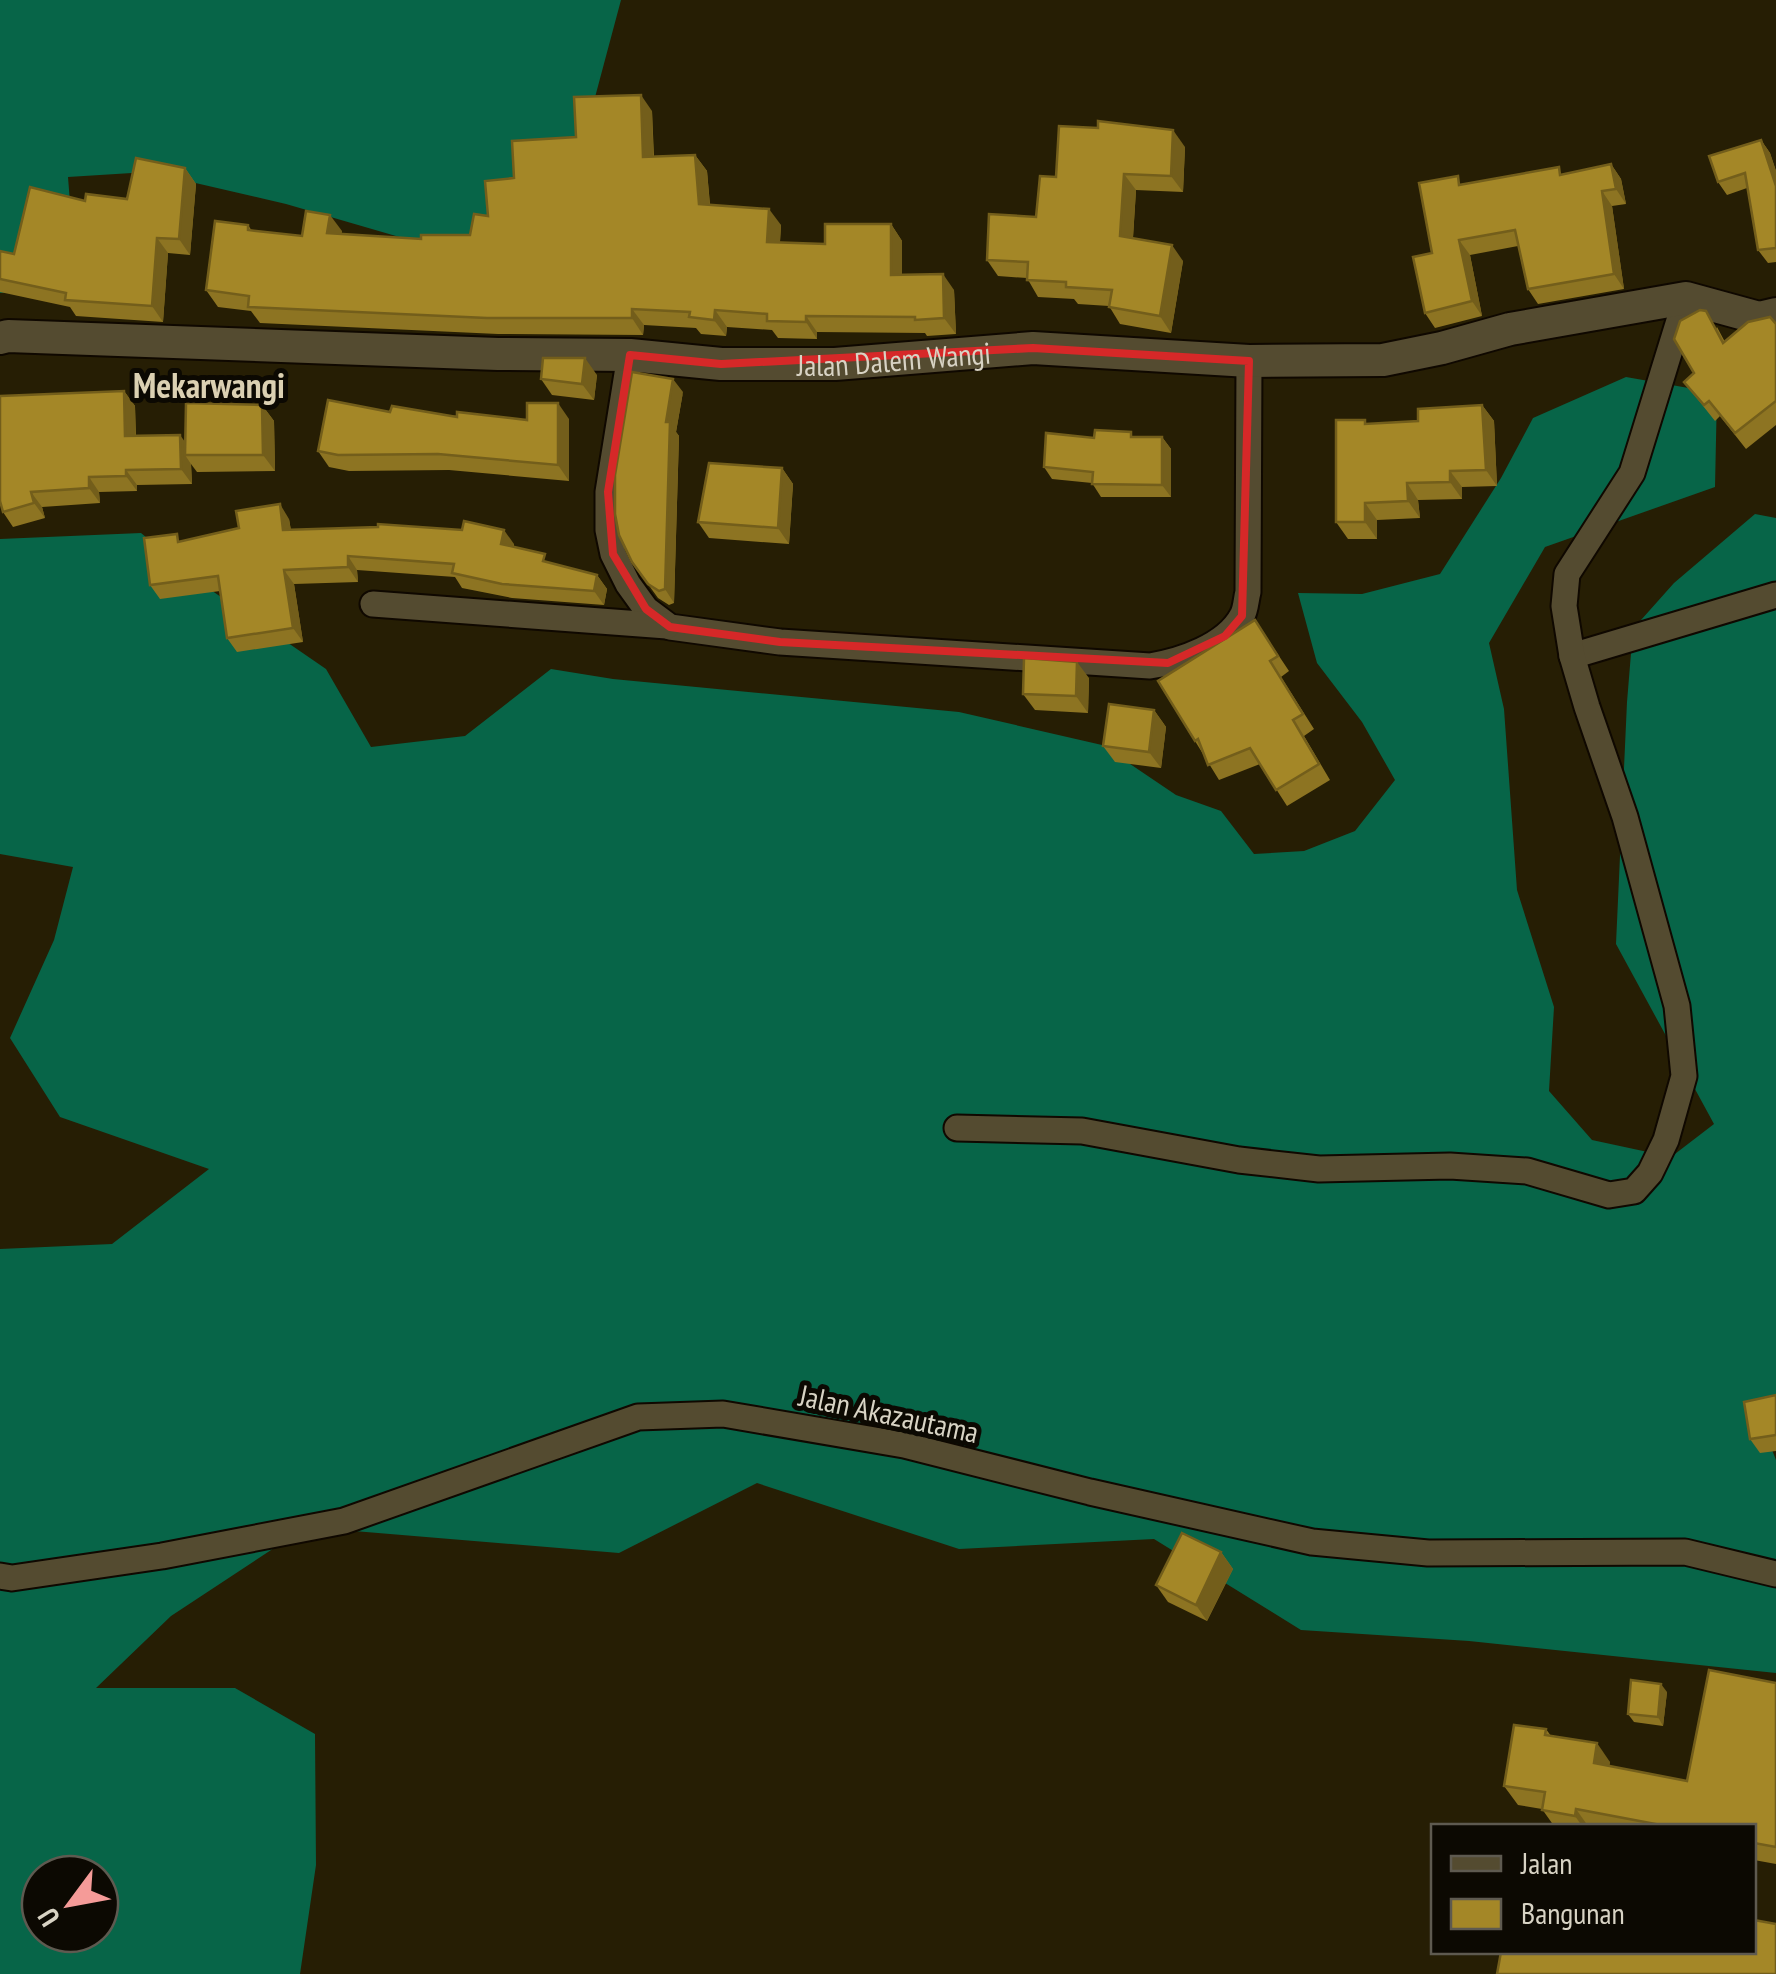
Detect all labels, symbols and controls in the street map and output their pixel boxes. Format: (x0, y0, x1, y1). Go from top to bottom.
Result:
street label: Jalan Dalem Wangi (796, 332, 992, 384)
district label: Mekarwangi (133, 362, 285, 408)
street label: Jalan Akazautama (795, 1375, 982, 1451)
legend (1431, 1824, 1756, 1954)
text: Jalan (1520, 1843, 1572, 1882)
north arrow (20, 1854, 120, 1954)
text: Bangunan (1521, 1893, 1625, 1932)
text: U (29, 1902, 68, 1933)

